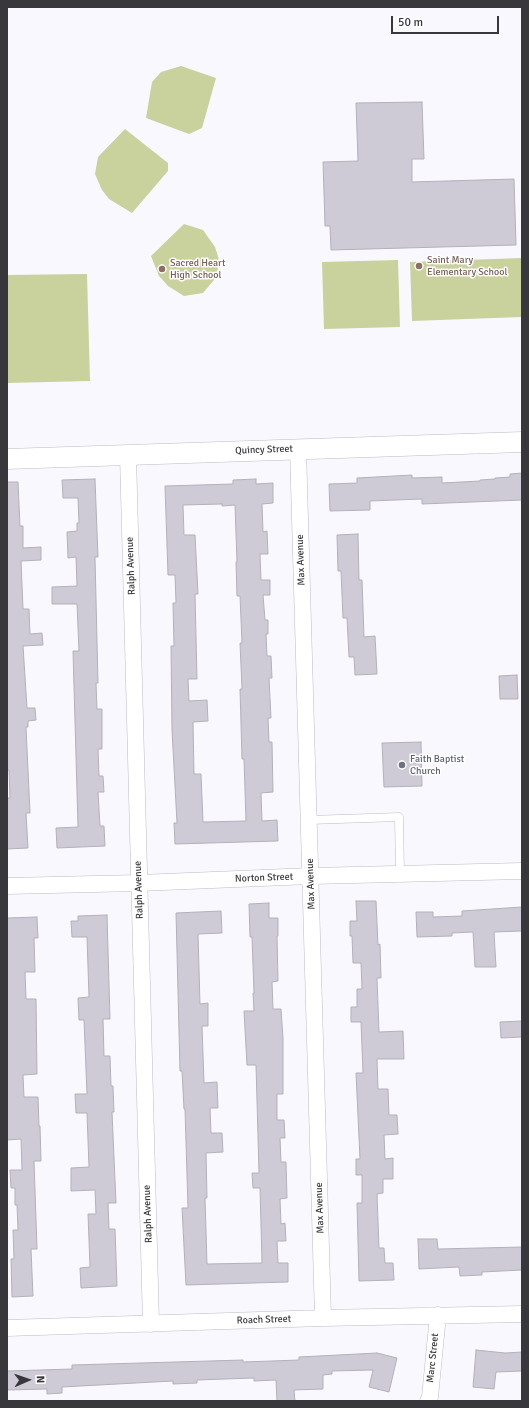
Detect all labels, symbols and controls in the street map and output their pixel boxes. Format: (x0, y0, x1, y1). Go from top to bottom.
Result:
scale bar (393, 8, 501, 34)
text: 50 m (398, 15, 423, 30)
place label: Saint Mary Elementary School (427, 254, 507, 278)
place label: Sacred Heart High School (170, 257, 226, 280)
marker: Saint Mary Elementary School (414, 261, 424, 271)
marker: Sacred Heart High School (157, 264, 167, 274)
street label: Quincy Street (235, 443, 293, 457)
street label: Max Avenue (294, 534, 308, 586)
street label: Ralph Avenue (124, 537, 138, 595)
place label: Faith Baptist Church (410, 753, 464, 776)
marker: Faith Baptist Church (397, 760, 407, 770)
street label: Max Avenue (304, 858, 318, 910)
street label: Ralph Avenue (132, 861, 146, 919)
street label: Norton Street (235, 871, 293, 885)
street label: Max Avenue (313, 1182, 327, 1234)
street label: Ralph Avenue (141, 1185, 155, 1243)
street label: Roach Street (237, 1313, 291, 1327)
street label: Marc Street (424, 1333, 442, 1383)
north arrow (8, 1360, 48, 1400)
text: N (34, 1376, 47, 1384)

